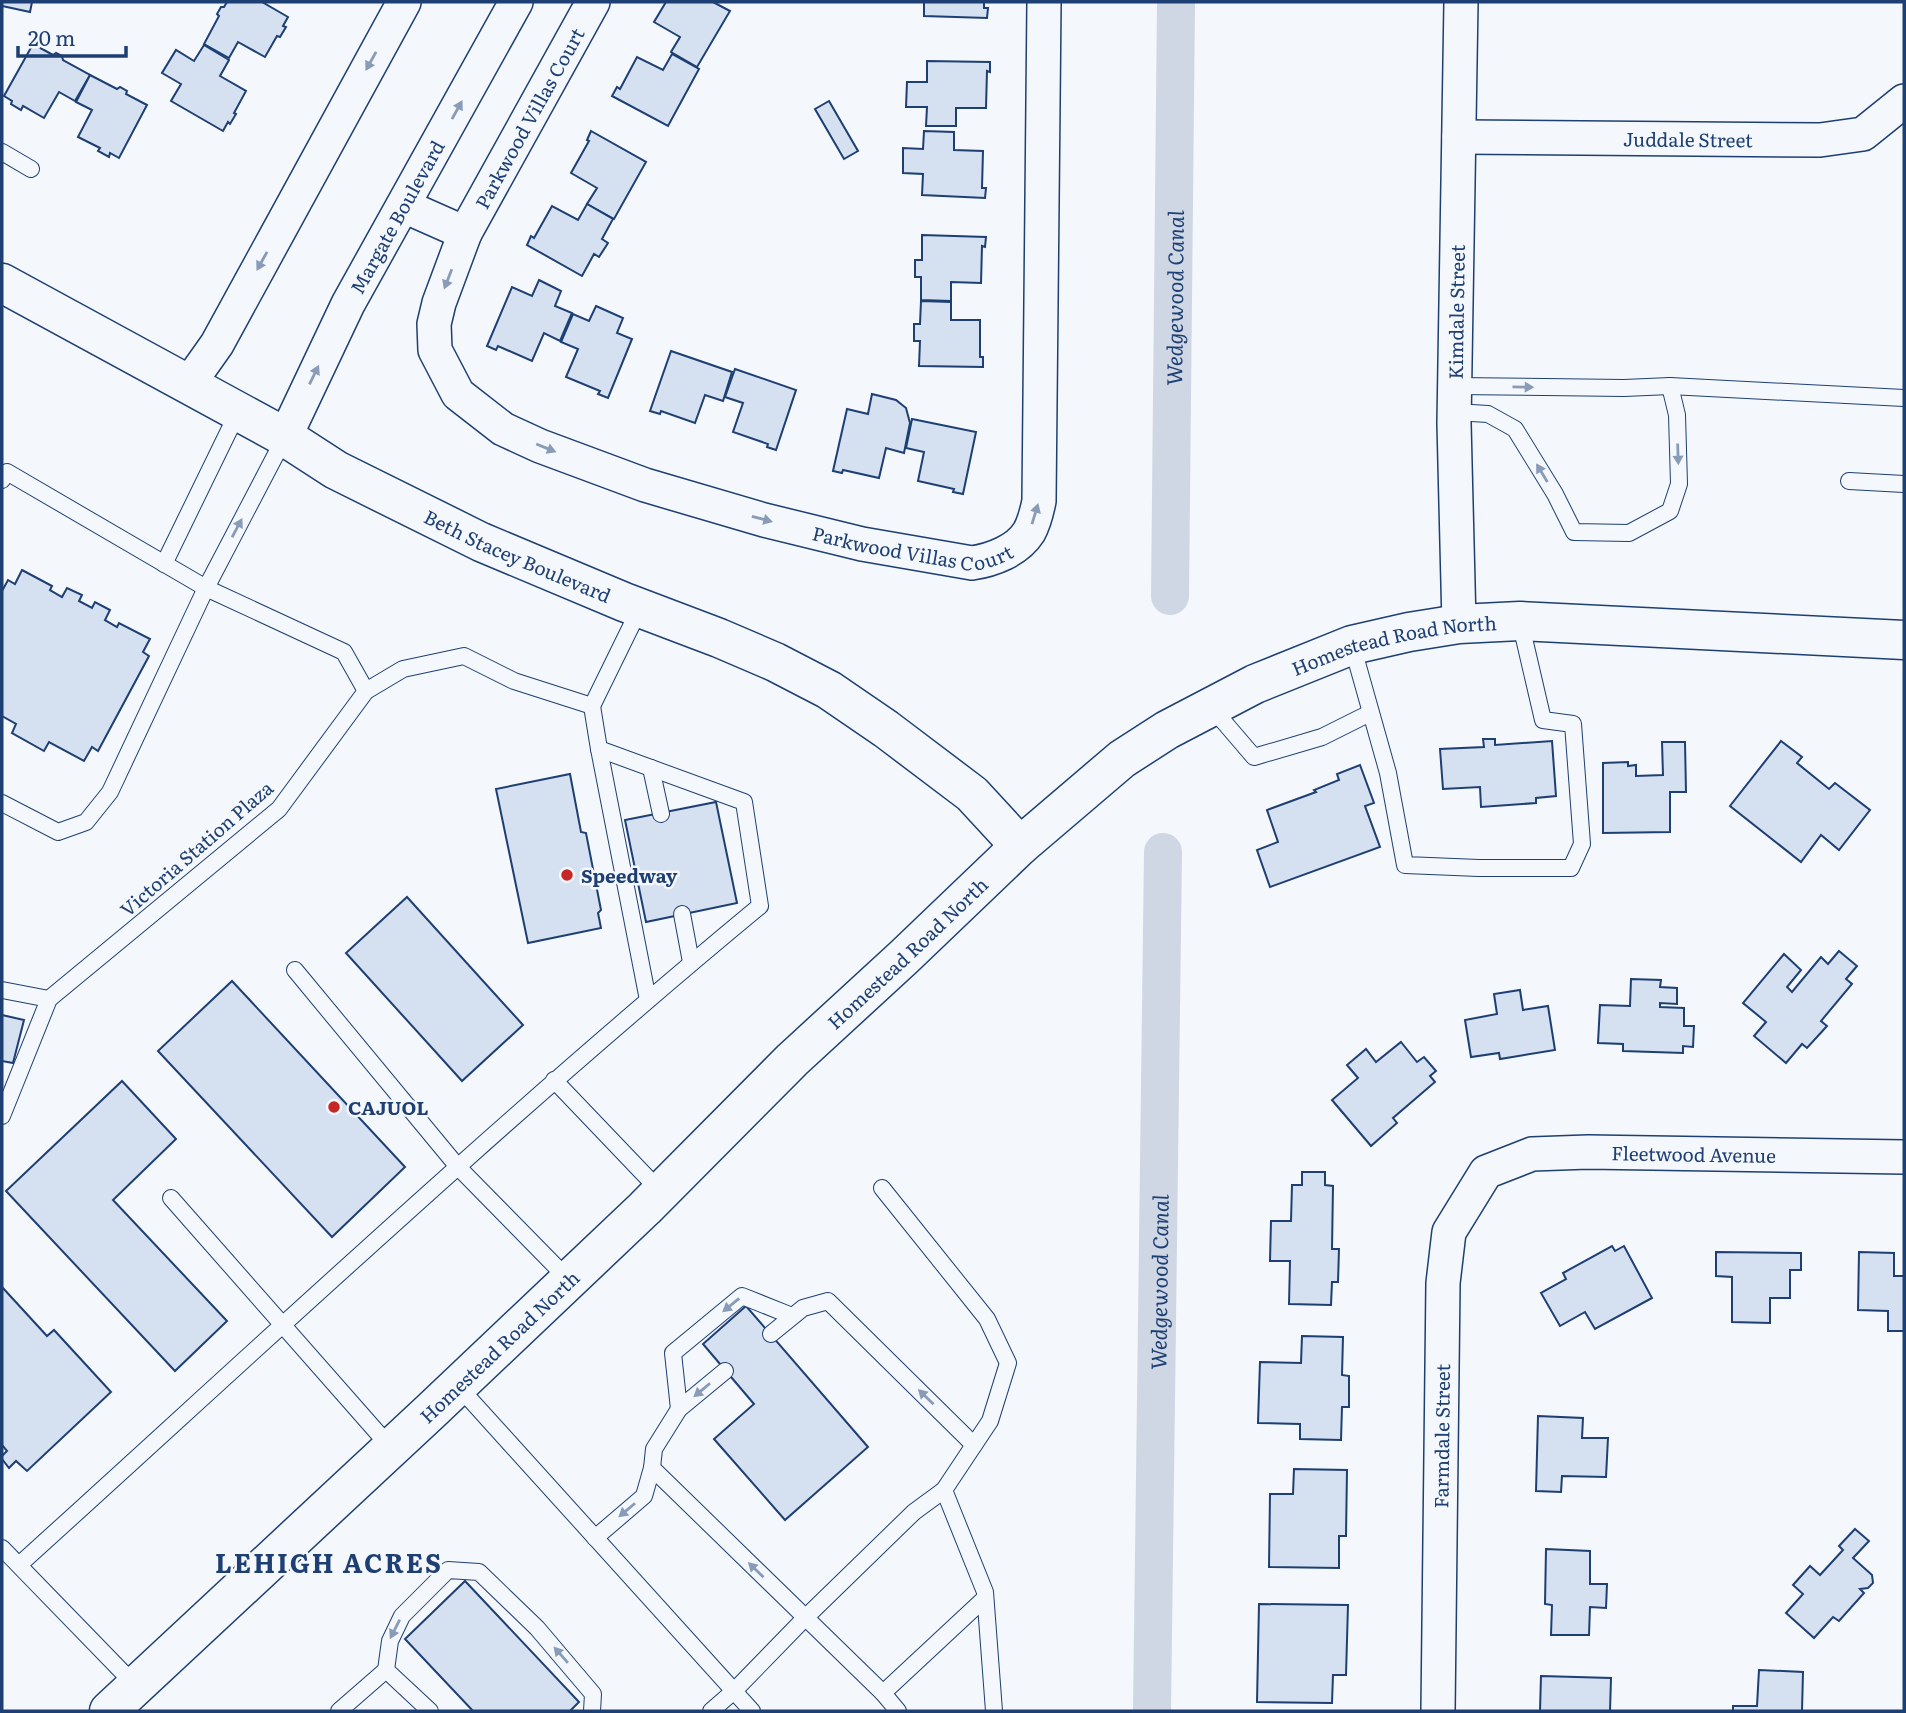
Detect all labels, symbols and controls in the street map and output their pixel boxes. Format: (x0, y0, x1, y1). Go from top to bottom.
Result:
scale bar (18, 14, 126, 58)
text: 20 m (28, 21, 75, 52)
street label: Parkwood Villas Court (467, 22, 591, 214)
one-way arrow (365, 52, 377, 71)
one-way arrow (451, 100, 462, 120)
street label: Juddale Street (1623, 124, 1753, 153)
street label: Margate Boulevard (342, 134, 451, 299)
water label: Wedgewood Canal (1157, 210, 1189, 386)
street label: Kimdale Street (1441, 244, 1471, 380)
one-way arrow (256, 251, 268, 271)
one-way arrow (442, 268, 453, 289)
one-way arrow (309, 365, 320, 385)
one-way arrow (1512, 381, 1534, 393)
one-way arrow (536, 443, 557, 454)
one-way arrow (1673, 443, 1684, 465)
one-way arrow (1536, 464, 1548, 483)
street label: Beth Stacey Boulevard (420, 502, 616, 609)
one-way arrow (1031, 503, 1041, 524)
one-way arrow (751, 514, 773, 525)
one-way arrow (231, 518, 243, 537)
street label: Parkwood Villas Court (810, 518, 1018, 577)
street label: Homestead Road North (1287, 608, 1497, 682)
street label: Victoria Station Plaza (113, 773, 279, 922)
place label: Speedway (581, 861, 678, 889)
marker: Speedway (559, 867, 575, 883)
street label: Homestead Road North (821, 870, 994, 1035)
place label: CAJUOL (348, 1093, 429, 1121)
marker: CAJUOL (326, 1099, 342, 1115)
street label: Fleetwood Avenue (1611, 1138, 1776, 1169)
water label: Wedgewood Canal (1141, 1194, 1174, 1370)
street label: Homestead Road North (413, 1264, 585, 1429)
one-way arrow (723, 1297, 740, 1312)
street label: Farmdale Street (1426, 1363, 1456, 1508)
one-way arrow (694, 1382, 711, 1397)
one-way arrow (917, 1388, 934, 1405)
one-way arrow (619, 1503, 637, 1518)
district label: LEHIGH ACRES (215, 1542, 443, 1581)
one-way arrow (748, 1562, 764, 1578)
one-way arrow (390, 1619, 401, 1639)
one-way arrow (554, 1647, 569, 1664)

